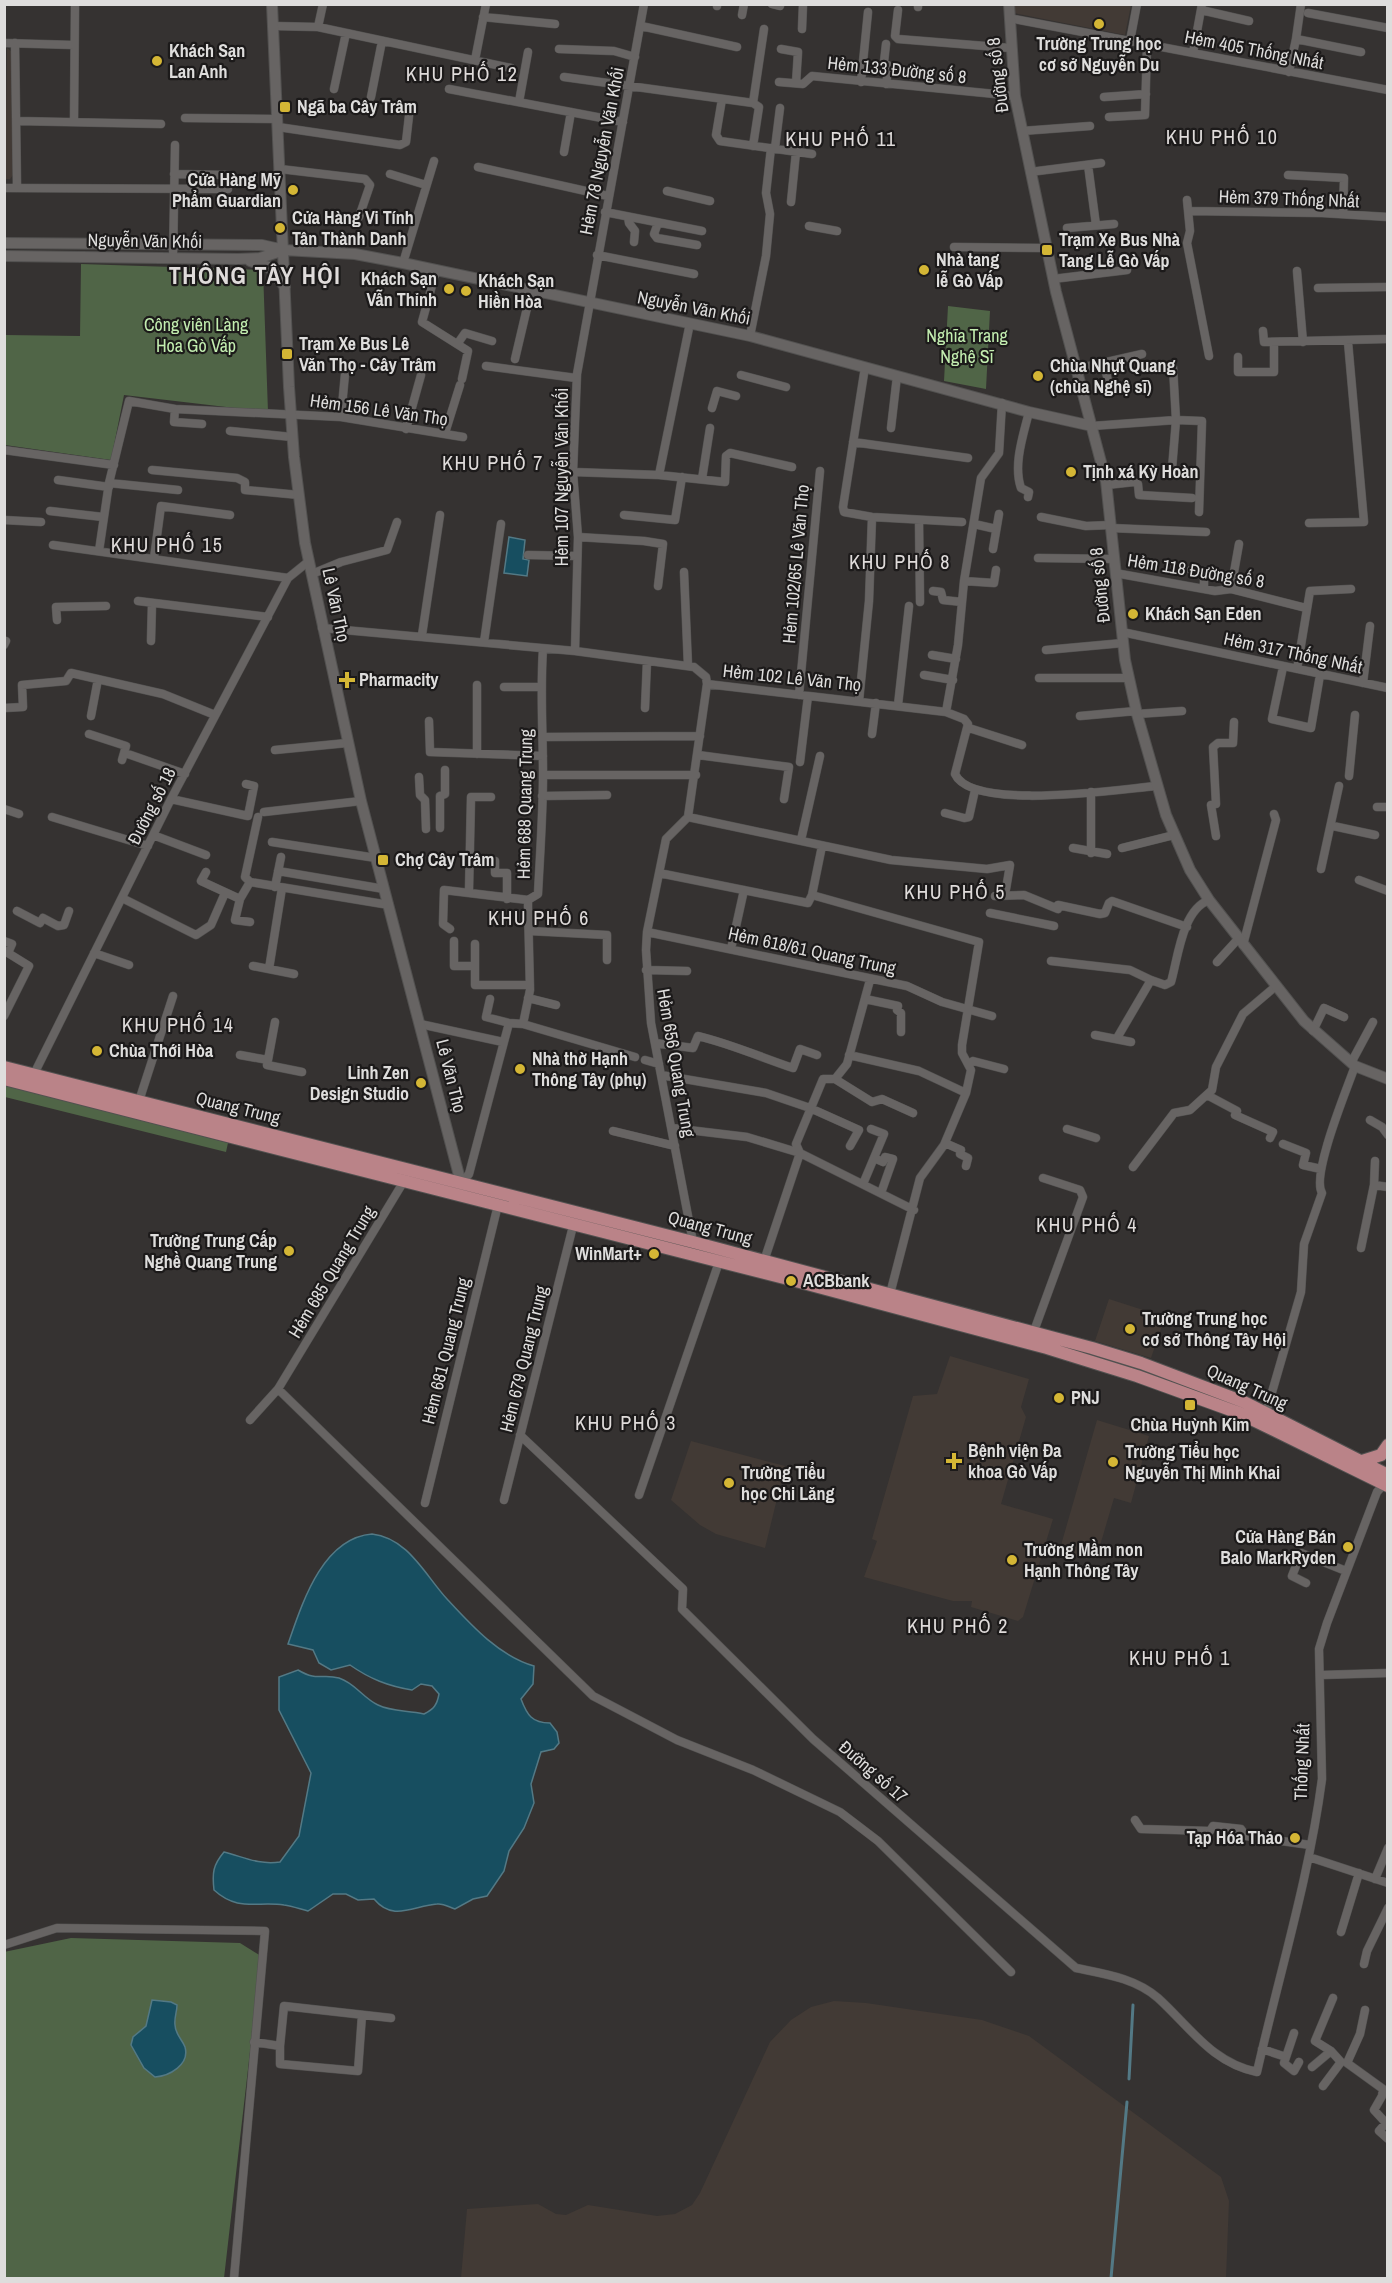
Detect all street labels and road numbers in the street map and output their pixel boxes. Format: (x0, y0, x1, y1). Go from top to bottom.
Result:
street label: Hẻm 405 Thống Nhất (1183, 24, 1326, 75)
street label: Đường số 8 (980, 36, 1015, 114)
street label: Hẻm 133 Đường số 8 (826, 50, 968, 89)
street label: Hẻm 78 Nguyễn Văn Khối (573, 65, 630, 237)
street label: Hẻm 379 Thống Nhất (1218, 184, 1360, 213)
street label: Nguyễn Văn Khối (87, 227, 203, 254)
street label: Nguyễn Văn Khối (635, 284, 753, 331)
street label: Hẻm 156 Lê Văn Thọ (309, 387, 450, 432)
street label: Hẻm 107 Nguyễn Văn Khối (549, 388, 574, 566)
street label: Hẻm 102/65 Lê Văn Thọ (776, 483, 815, 644)
street label: Đường số 8 (1083, 546, 1116, 624)
street label: Hẻm 118 Đường số 8 (1126, 547, 1266, 594)
street label: Lê Văn Thọ (316, 566, 357, 644)
street label: Hẻm 317 Thống Nhất (1222, 626, 1365, 679)
street label: Hẻm 102 Lê Văn Thọ (722, 658, 862, 697)
street label: Hẻm 688 Quang Trung (511, 728, 538, 879)
street label: Đường số 18 (121, 763, 182, 849)
street label: Hẻm 618/61 Quang Trung (726, 921, 899, 981)
street label: Hẻm 656 Quang Trung (651, 987, 702, 1140)
street label: Lê Văn Thọ (430, 1036, 473, 1115)
street label: Quang Trung (193, 1085, 284, 1130)
street label: Hẻm 685 Quang Trung (282, 1200, 381, 1343)
street label: Quang Trung (665, 1204, 756, 1251)
street label: Hẻm 681 Quang Trung (415, 1274, 476, 1427)
street label: Hẻm 679 Quang Trung (493, 1282, 554, 1435)
street label: Quang Trung (1203, 1358, 1292, 1416)
street label: Thống Nhất (1288, 1723, 1315, 1801)
street label: Đường số 17 (834, 1735, 913, 1809)

